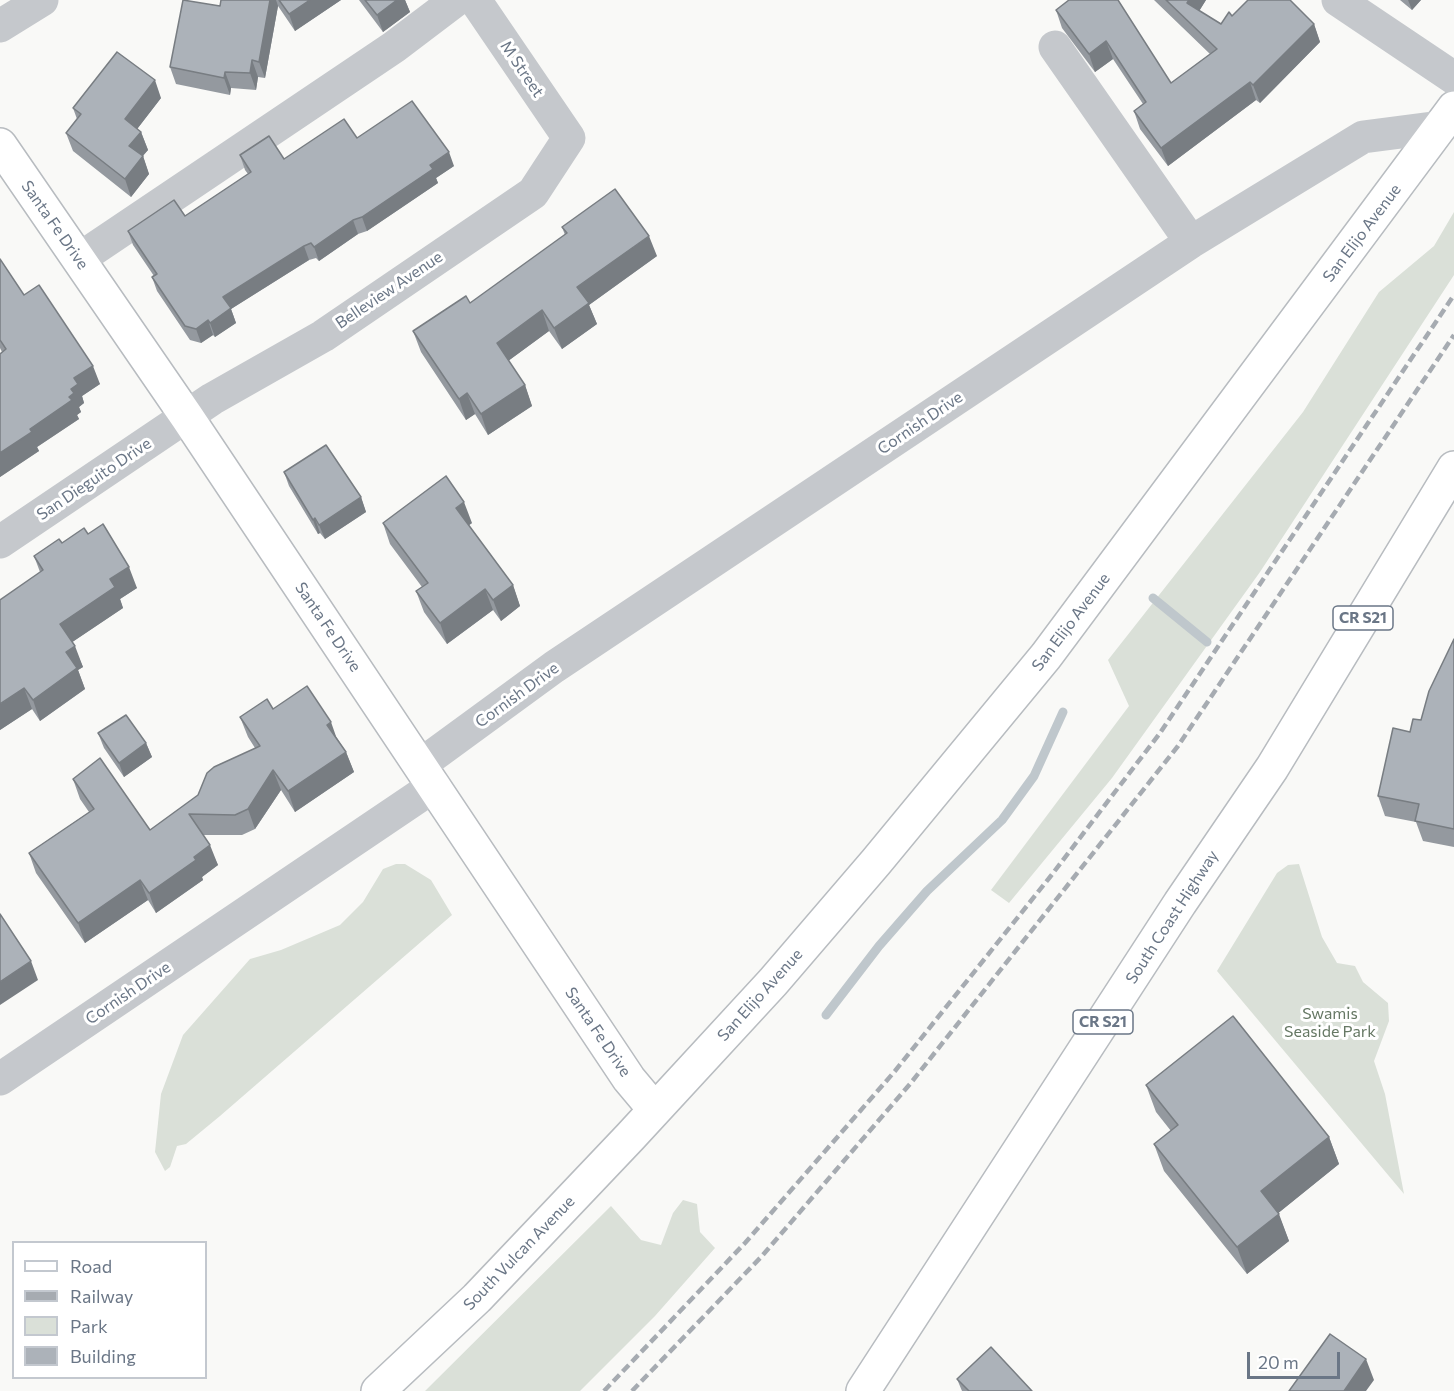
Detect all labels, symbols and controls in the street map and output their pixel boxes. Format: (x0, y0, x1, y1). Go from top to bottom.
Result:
street label: M Street (496, 37, 548, 101)
street label: Santa Fe Drive (17, 177, 93, 273)
street label: San Elijo Avenue (1319, 180, 1405, 286)
street label: Belleview Avenue (332, 247, 446, 333)
street label: Cornish Drive (874, 388, 966, 458)
street label: San Dieguito Drive (33, 434, 155, 524)
street label: San Elijo Avenue (1028, 569, 1114, 675)
street label: Santa Fe Drive (291, 579, 365, 675)
road number: CR S21 (1333, 606, 1393, 630)
street label: Cornish Drive (472, 658, 562, 732)
street label: South Coast Highway (1122, 847, 1222, 987)
street label: San Elijo Avenue (713, 945, 807, 1045)
street label: Cornish Drive (82, 958, 174, 1028)
street label: Santa Fe Drive (561, 984, 635, 1080)
park label: Swamis Seaside Park (1284, 1004, 1376, 1042)
road number: CR S21 (1073, 1010, 1133, 1034)
street label: South Vulcan Avenue (459, 1192, 579, 1314)
legend (12, 1241, 207, 1379)
text: Road (70, 1255, 112, 1277)
text: Railway (70, 1285, 133, 1307)
text: Park (70, 1315, 108, 1337)
scale bar (1250, 1340, 1343, 1378)
text: Building (70, 1345, 136, 1367)
text: 20 m (1258, 1351, 1299, 1373)

